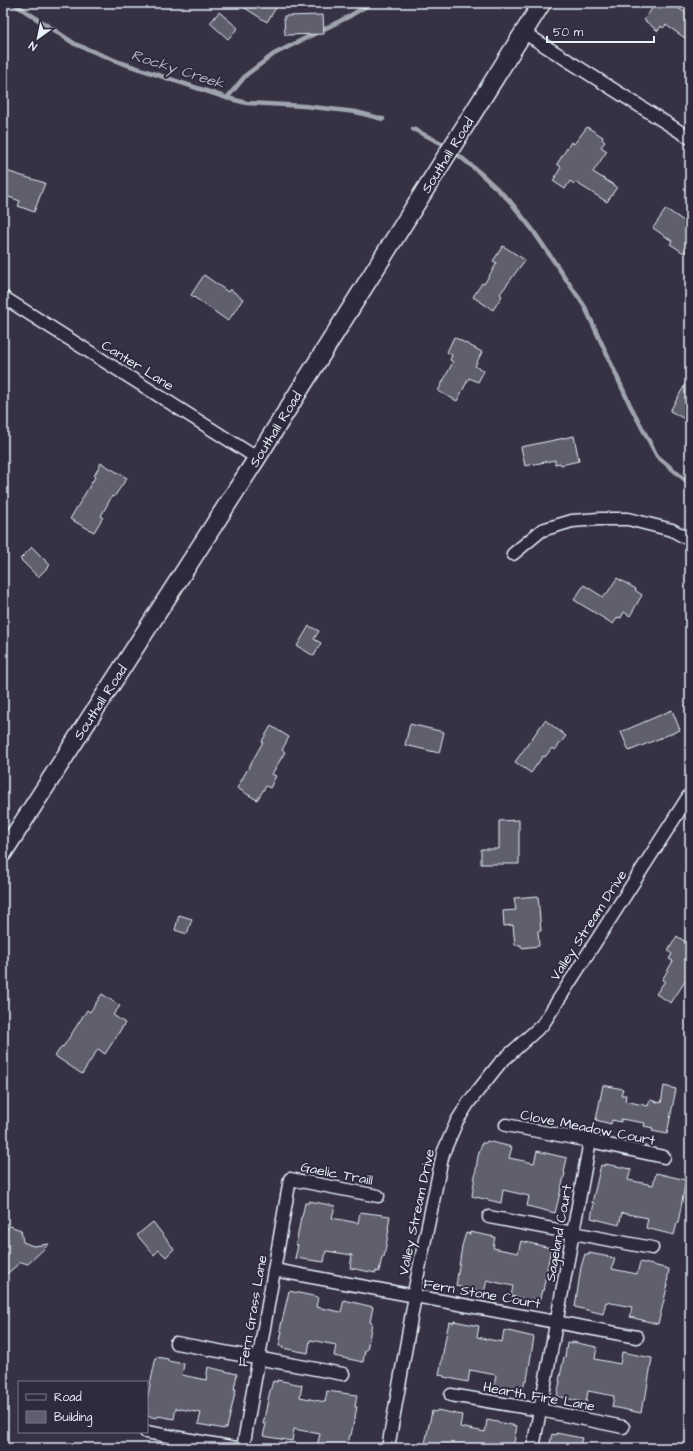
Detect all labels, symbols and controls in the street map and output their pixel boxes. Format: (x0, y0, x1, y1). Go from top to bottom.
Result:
north arrow (18, 18, 58, 58)
scale bar (547, 18, 654, 44)
text: 50 m (553, 24, 584, 41)
text: N (26, 38, 40, 54)
water label: Rocky Creek (128, 45, 228, 96)
street label: Southall Road (417, 114, 479, 197)
street label: Canter Lane (97, 336, 178, 396)
street label: Southall Road (245, 388, 307, 471)
street label: Southall Road (69, 661, 133, 744)
street label: Valley Stream Drive (545, 866, 632, 985)
street label: Clove Meadow Court (519, 1105, 657, 1151)
street label: Valley Stream Drive (394, 1147, 440, 1277)
street label: Gaelic Traill (299, 1157, 375, 1191)
street label: Sageland Court (541, 1183, 577, 1283)
street label: Fern Grass Lane (233, 1253, 273, 1369)
street label: Fern Stone Court (422, 1274, 542, 1314)
street label: Hearth Fire Lane (481, 1377, 597, 1417)
legend (18, 1381, 148, 1433)
text: Road (54, 1389, 82, 1406)
text: Building (54, 1409, 92, 1427)

